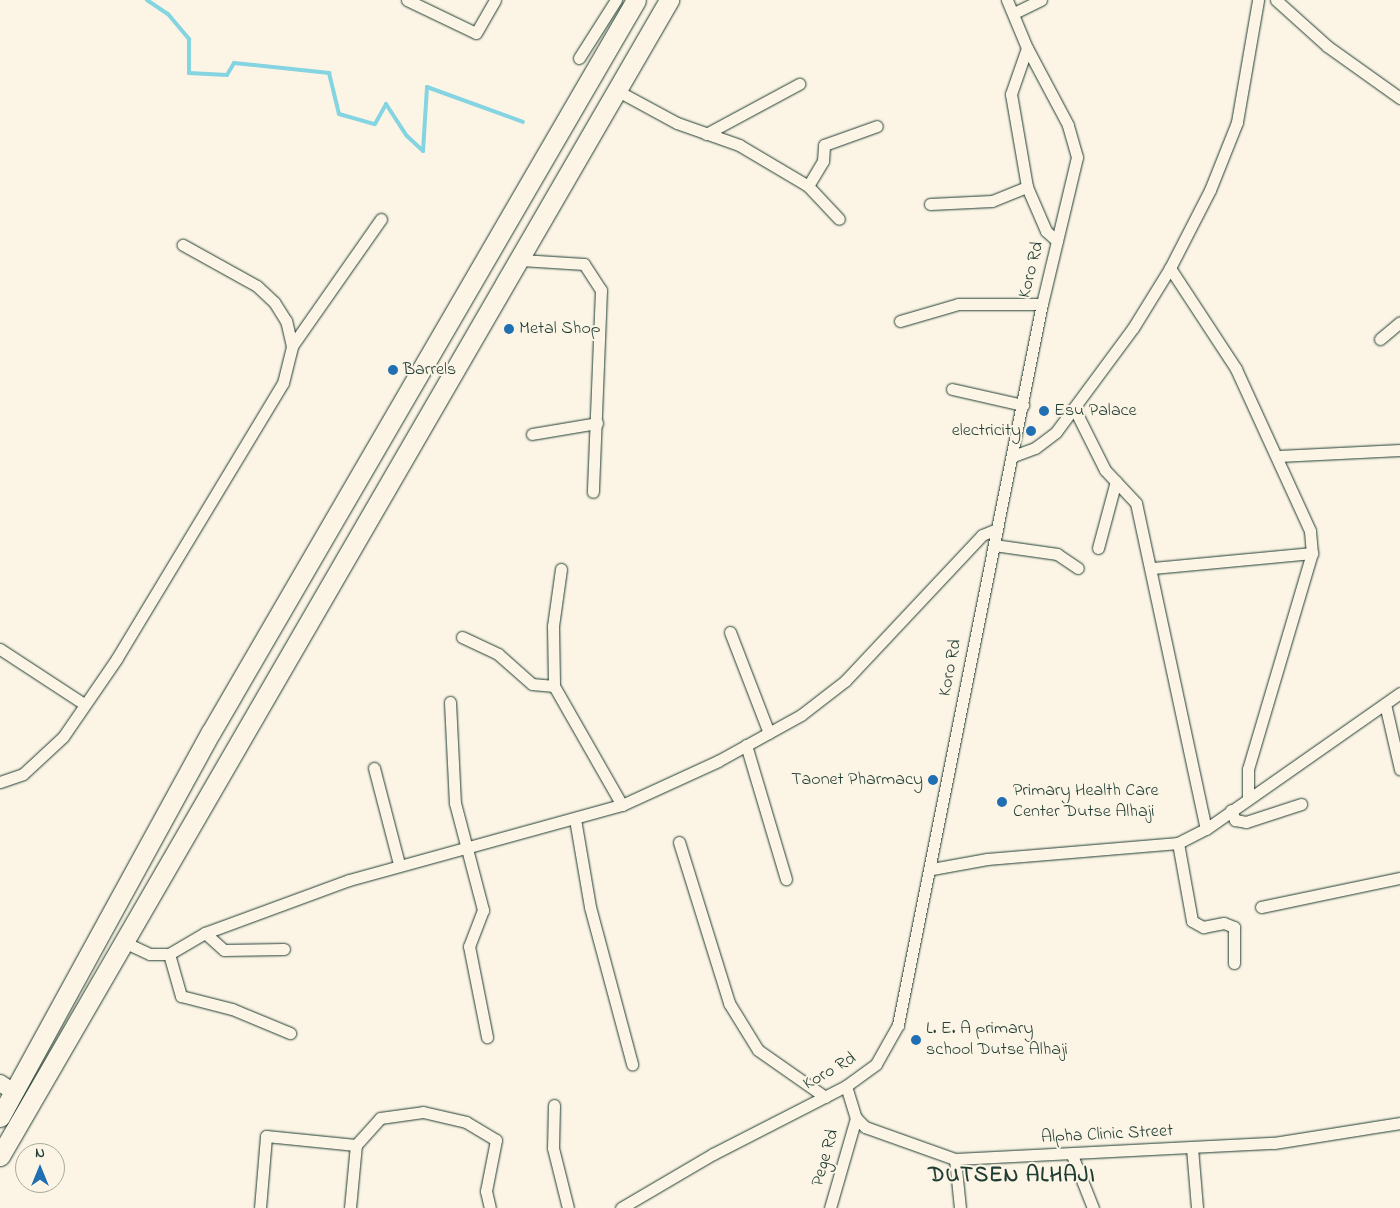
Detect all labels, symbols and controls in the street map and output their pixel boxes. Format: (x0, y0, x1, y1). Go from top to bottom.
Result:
street label: Koro Rd (1015, 239, 1049, 301)
place label: Metal Shop (519, 318, 601, 340)
marker: Metal Shop (503, 323, 515, 335)
place label: Barrels (403, 359, 456, 381)
marker: Barrels (387, 364, 399, 376)
place label: Esu Palace (1054, 400, 1137, 422)
marker: Esu Palace (1038, 405, 1050, 417)
place label: electricity (952, 420, 1021, 442)
marker: electricity (1025, 425, 1037, 437)
street label: Koro Rd (935, 638, 967, 698)
place label: Taonet Pharmacy (791, 769, 923, 791)
marker: Taonet Pharmacy (927, 774, 939, 786)
place label: Primary Health Care Center Dutse Alhaji (1013, 781, 1159, 824)
marker: Primary Health Care Center Dutse Alhaji (995, 795, 1009, 809)
place label: L. E. A primary school Dutse Alhaji (926, 1019, 1068, 1062)
marker: L. E. A primary school Dutse Alhaji (910, 1034, 922, 1046)
street label: Koro Rd (800, 1048, 860, 1096)
street label: Alpha Clinic Street (1040, 1121, 1174, 1149)
street label: Pege Rd (808, 1127, 844, 1189)
north arrow (15, 1143, 65, 1193)
text: N (35, 1143, 45, 1164)
district label: DUTSEN ALHAJI (927, 1164, 1097, 1190)

